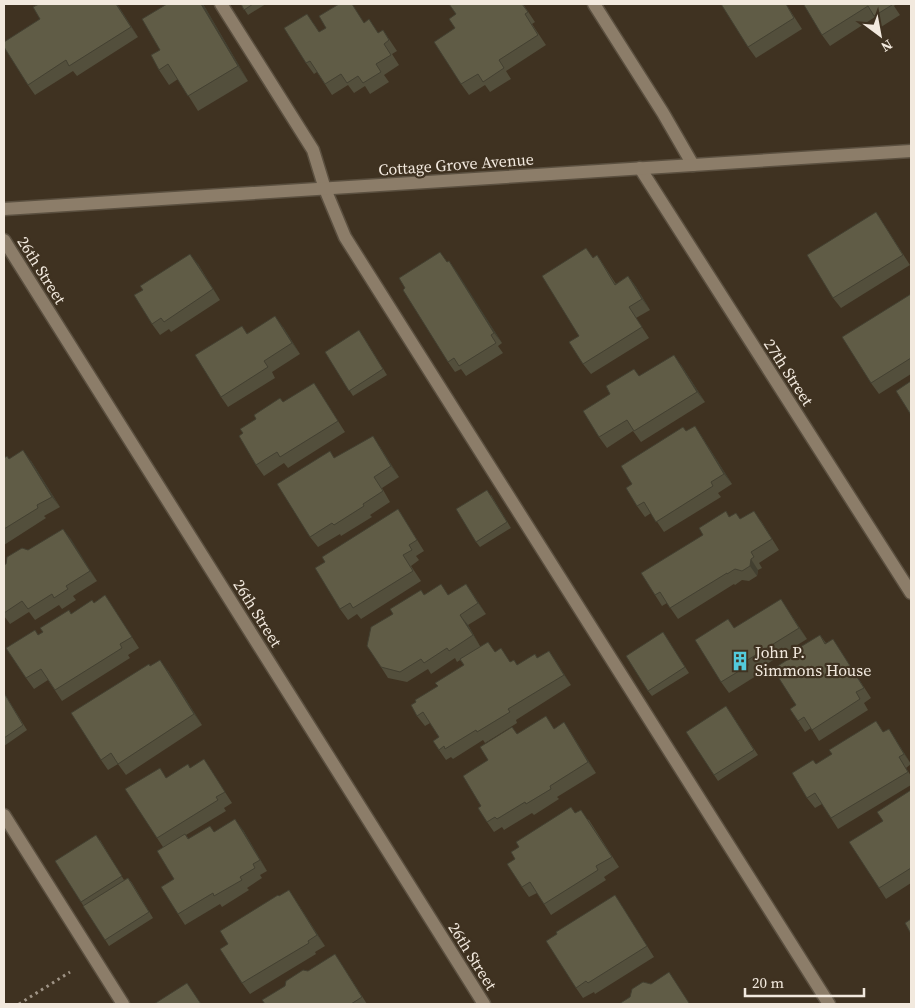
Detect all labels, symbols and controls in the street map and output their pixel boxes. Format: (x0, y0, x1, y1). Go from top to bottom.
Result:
north arrow (855, 10, 905, 60)
text: N (877, 35, 897, 57)
street label: Cottage Grove Avenue (378, 148, 534, 180)
street label: 26th Street (13, 232, 72, 309)
street label: 27th Street (759, 334, 819, 410)
street label: 26th Street (229, 575, 288, 652)
place label: John P. Simmons House (754, 641, 871, 681)
building icon: John P. Simmons House (729, 650, 751, 672)
street label: 26th Street (444, 918, 503, 995)
scale bar (745, 966, 864, 998)
text: 20 m (752, 972, 784, 993)

